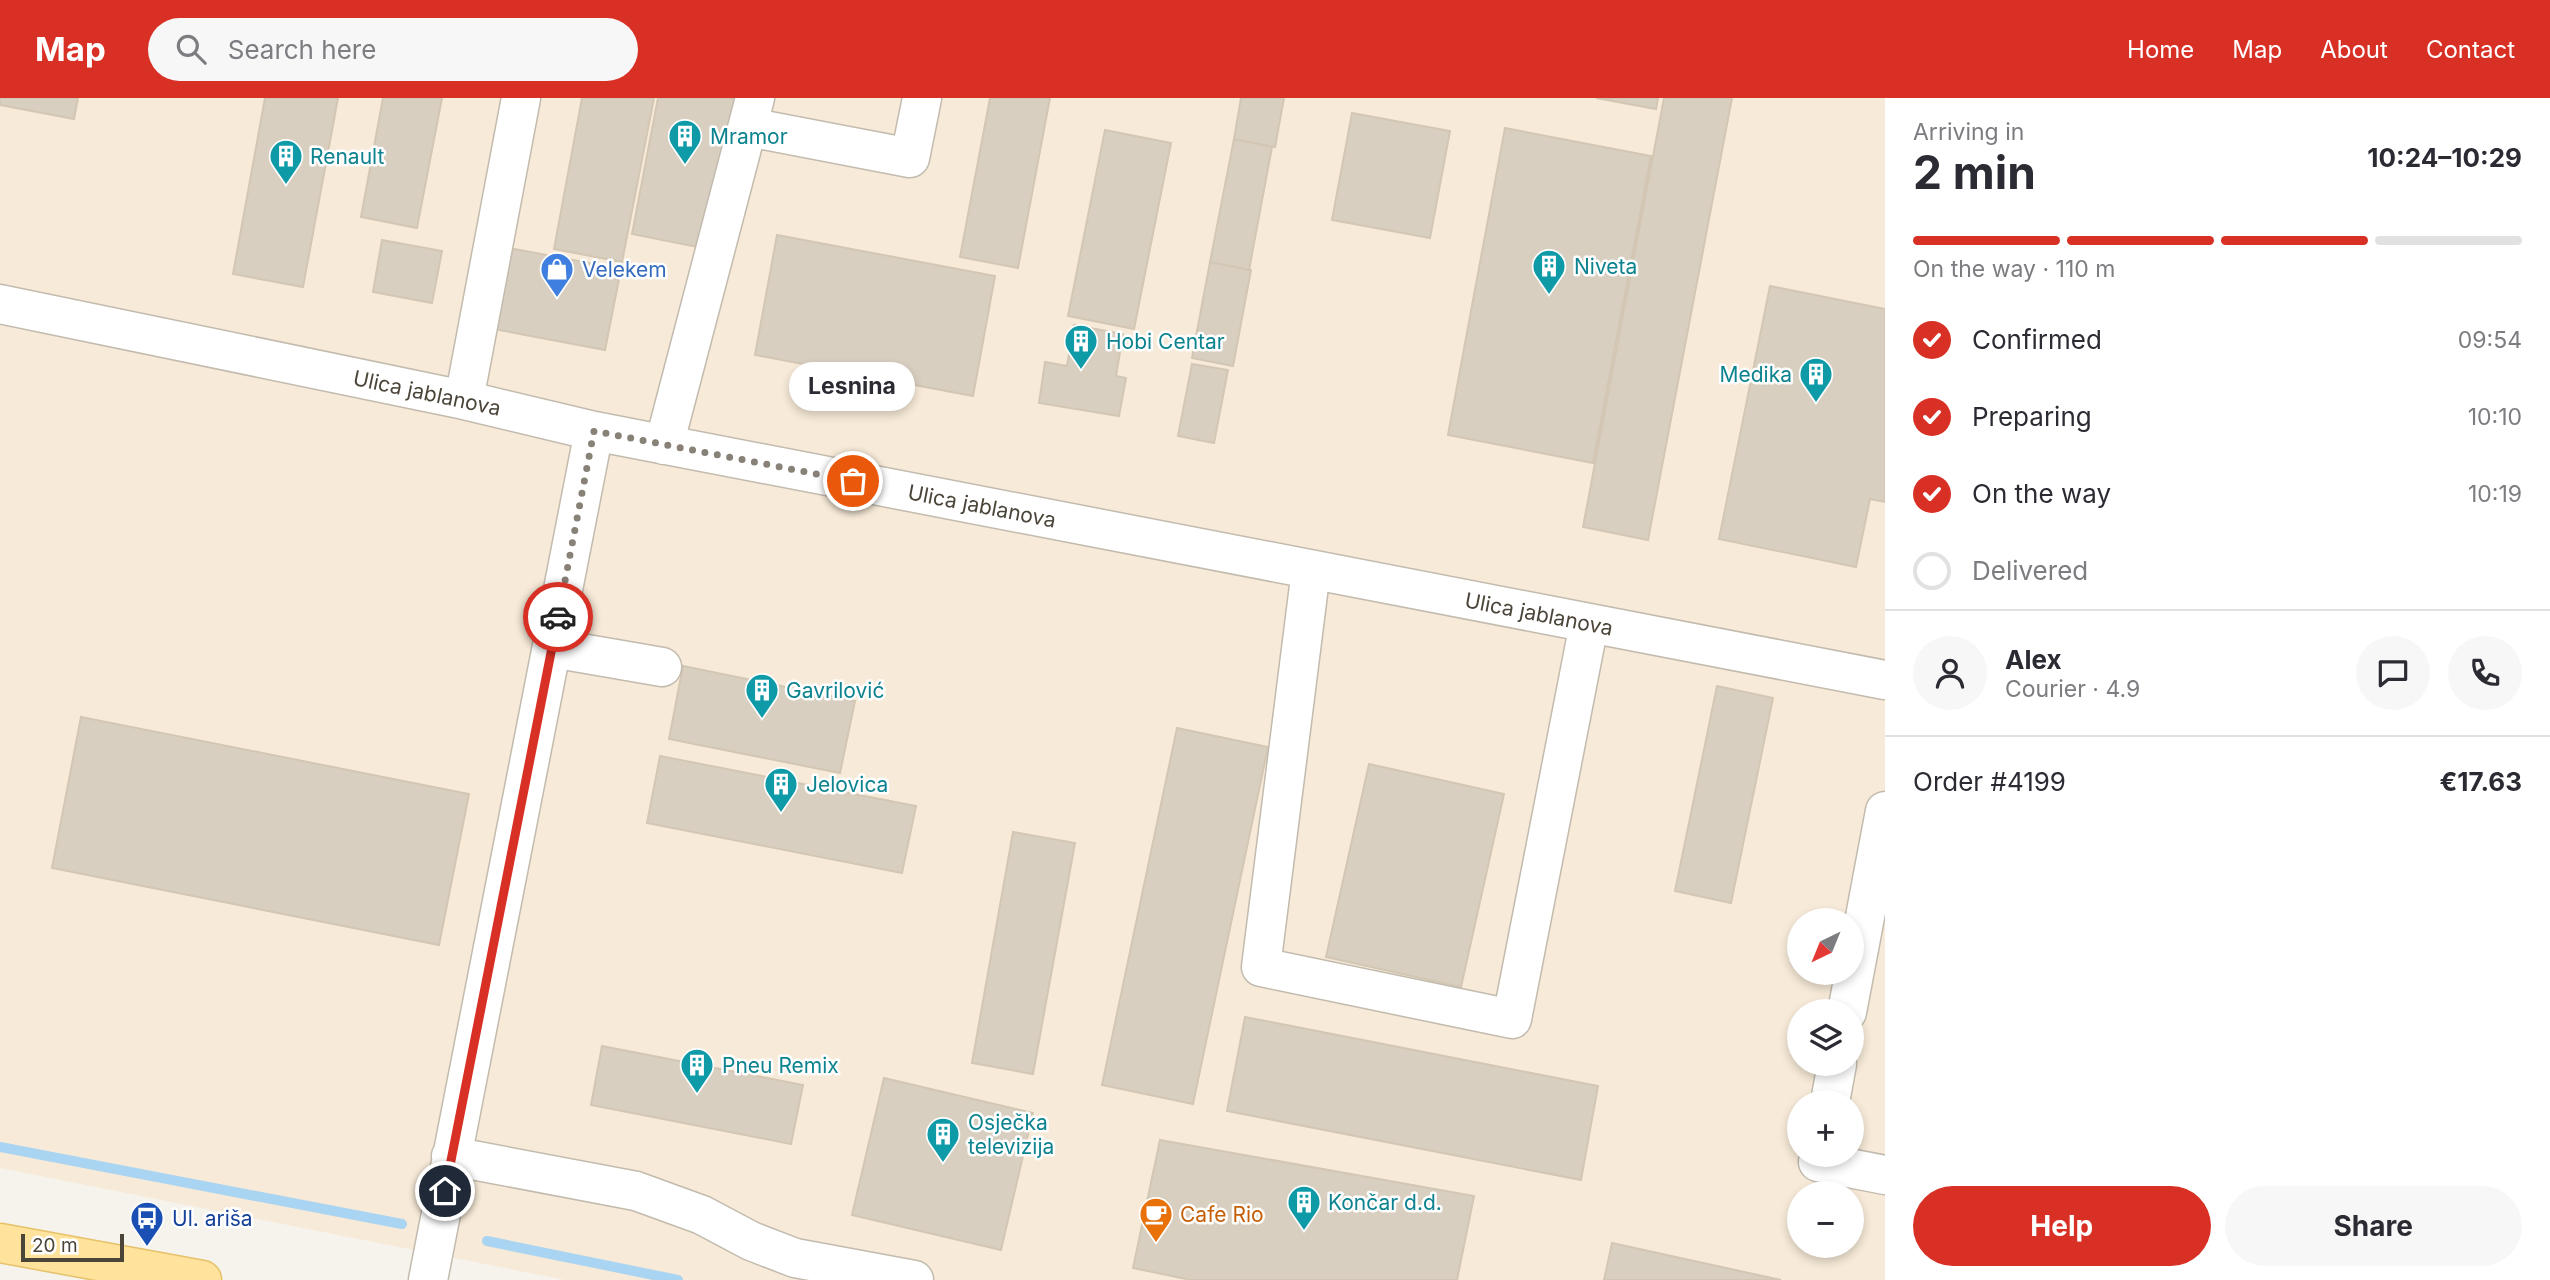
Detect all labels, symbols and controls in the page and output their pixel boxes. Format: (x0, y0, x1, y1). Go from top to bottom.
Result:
search box (148, 18, 638, 81)
text: Map (35, 29, 106, 69)
icon: search (172, 30, 210, 68)
text: Search here (228, 34, 376, 65)
text: Home (2127, 35, 2194, 64)
text: Map (2232, 35, 2282, 64)
text: About (2320, 35, 2388, 64)
text: Contact (2426, 35, 2515, 64)
building icon: Mramor (666, 117, 704, 166)
text: Arriving in (1913, 118, 2024, 146)
place label: Mramor (710, 124, 788, 149)
building icon: Renault (267, 137, 305, 186)
text: 10:24–10:29 (2367, 142, 2522, 173)
place label: Renault (310, 144, 384, 169)
text: 2 min (1913, 144, 2036, 200)
building icon: Niveta (1530, 247, 1568, 296)
shop icon: Velekem (538, 250, 576, 299)
place label: Niveta (1574, 254, 1637, 279)
text: On the way · 110 m (1913, 255, 2115, 283)
place label: Velekem (582, 257, 667, 282)
icon: check (1913, 321, 1951, 359)
building icon: Hobi Centar (1062, 322, 1100, 371)
text: Confirmed (1972, 324, 2102, 355)
text: 09:54 (2458, 326, 2522, 354)
place label: Hobi Centar (1106, 329, 1225, 354)
building icon: Medika (1797, 355, 1835, 404)
callout: Lesnina (790, 362, 916, 411)
place label: Medika (1720, 362, 1792, 387)
street label: Ulica jablanova (351, 365, 503, 421)
text: Lesnina (808, 372, 896, 400)
icon: check (1913, 398, 1951, 436)
text: Preparing (1972, 401, 2092, 432)
text: 10:10 (2468, 403, 2522, 431)
pin (823, 451, 883, 511)
icon: bag (834, 462, 872, 500)
icon: check (1913, 475, 1951, 513)
text: On the way (1972, 478, 2111, 509)
street label: Ulica jablanova (906, 479, 1058, 533)
text: 10:19 (2468, 480, 2522, 508)
text: Delivered (1972, 555, 2088, 586)
courier (523, 582, 593, 652)
street label: Ulica jablanova (1463, 587, 1615, 641)
icon: car (539, 598, 577, 636)
button: person (1913, 636, 1987, 710)
button: chat (2356, 636, 2430, 710)
button: phone (2448, 636, 2522, 710)
text: Alex (2005, 644, 2062, 675)
building icon: Gavrilović (743, 671, 781, 720)
text: Courier · 4.9 (2005, 675, 2140, 703)
place label: Gavrilović (786, 678, 884, 703)
building icon: Jelovica (762, 765, 800, 814)
text: Order #4199 (1913, 766, 2066, 797)
text: €17.63 (2440, 766, 2522, 797)
place label: Jelovica (806, 772, 888, 797)
north arrow (1787, 908, 1864, 985)
map controls (1787, 908, 1864, 1258)
button: layers (1787, 999, 1864, 1076)
building icon: Pneu Remix (678, 1046, 716, 1095)
place label: Pneu Remix (722, 1053, 839, 1078)
button: + (1787, 1090, 1864, 1167)
place label: Osječka televizija (968, 1110, 1054, 1159)
building icon: Osječka televizija (924, 1115, 962, 1164)
pin (415, 1161, 475, 1221)
icon: home (426, 1172, 464, 1210)
button: − (1787, 1181, 1864, 1258)
building icon: Končar d.d. (1285, 1183, 1323, 1232)
button: Help (1913, 1186, 2211, 1266)
button: Share (2225, 1186, 2522, 1266)
place label: Končar d.d. (1328, 1190, 1442, 1215)
cafe icon: Cafe Rio (1137, 1195, 1175, 1244)
bus stop icon: Ul. ariša (128, 1199, 166, 1248)
place label: Cafe Rio (1180, 1202, 1264, 1227)
place label: Ul. ariša (172, 1206, 253, 1231)
scale bar (21, 1231, 124, 1263)
text: 20 m (32, 1234, 78, 1257)

